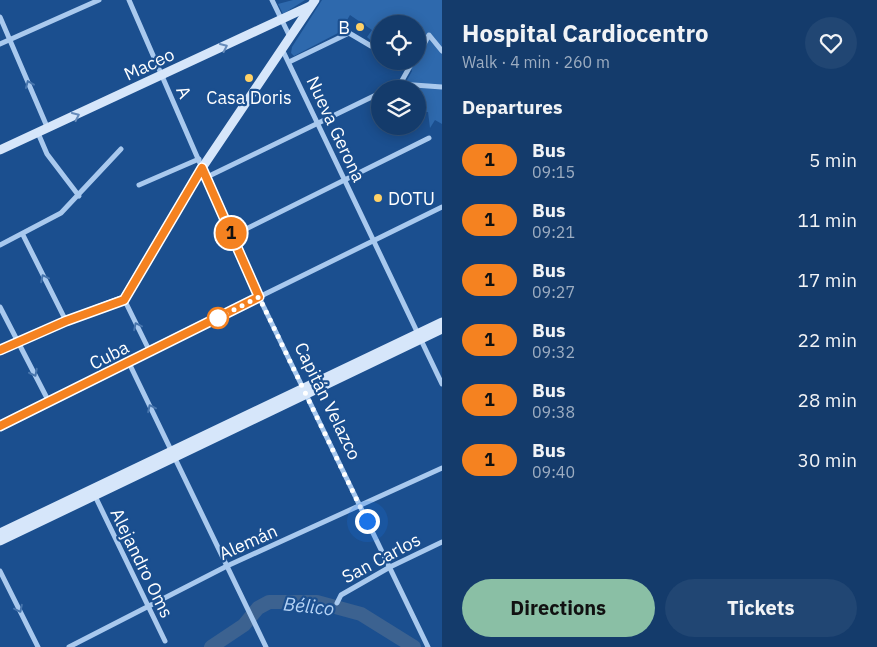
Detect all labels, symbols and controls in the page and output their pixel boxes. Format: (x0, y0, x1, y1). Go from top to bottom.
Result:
map controls (371, 15, 426, 135)
button: locate (371, 15, 426, 70)
place label: B (338, 16, 350, 39)
text: Hospital Cardiocentro (462, 17, 709, 49)
button: heart (805, 17, 857, 69)
marker: B (354, 21, 366, 33)
street label: Maceo (120, 42, 178, 86)
one-way arrow (218, 43, 227, 53)
text: Walk · 4 min · 260 m (462, 52, 610, 72)
marker: Casa Doris (243, 72, 255, 84)
street label: Nueva Gerona (301, 72, 371, 186)
one-way arrow (24, 80, 35, 89)
button: layers (371, 80, 426, 135)
street label: A (171, 82, 197, 102)
place label: Casa Doris (206, 86, 292, 109)
text: Departures (462, 95, 562, 119)
one-way arrow (71, 112, 80, 122)
text: Bus (532, 138, 566, 162)
text: 1 (484, 148, 495, 171)
text: 5 min (809, 148, 857, 172)
text: 09:15 (532, 162, 575, 182)
place label: DOTU (388, 187, 435, 210)
marker: DOTU (372, 192, 384, 204)
text: Bus (532, 198, 566, 222)
text: 1 (484, 208, 495, 231)
text: 11 min (798, 208, 857, 232)
line badge: 1 (215, 217, 247, 249)
text: 1 (226, 221, 236, 244)
text: 09:21 (532, 222, 575, 242)
text: Bus (532, 258, 566, 282)
text: 1 (484, 268, 495, 291)
text: 17 min (798, 268, 857, 292)
one-way arrow (40, 274, 50, 283)
text: 09:27 (532, 282, 575, 302)
unlabelled marker (207, 307, 229, 329)
text: Bus (532, 318, 566, 342)
one-way arrow (133, 322, 143, 331)
text: 1 (484, 328, 495, 351)
text: 22 min (798, 328, 857, 352)
street label: Cuba (85, 335, 133, 375)
street label: Capitán Velazco (290, 338, 366, 464)
text: 09:32 (532, 342, 575, 362)
one-way arrow (28, 368, 38, 377)
text: Bus (532, 378, 566, 402)
text: 1 (484, 388, 495, 411)
text: 28 min (798, 388, 857, 412)
text: 09:38 (532, 402, 575, 422)
one-way arrow (147, 404, 157, 413)
text: Bus (532, 438, 566, 462)
text: 1 (484, 448, 495, 471)
text: 30 min (798, 448, 857, 472)
text: 09:40 (532, 462, 575, 482)
street label: Alejandro Oms (106, 504, 178, 622)
your location (355, 509, 380, 534)
street label: Alemán (215, 519, 281, 565)
street label: San Carlos (338, 528, 424, 588)
button: Directions (462, 579, 655, 637)
button: Tickets (665, 579, 857, 637)
water label: Bélico (282, 591, 336, 621)
one-way arrow (13, 604, 23, 613)

